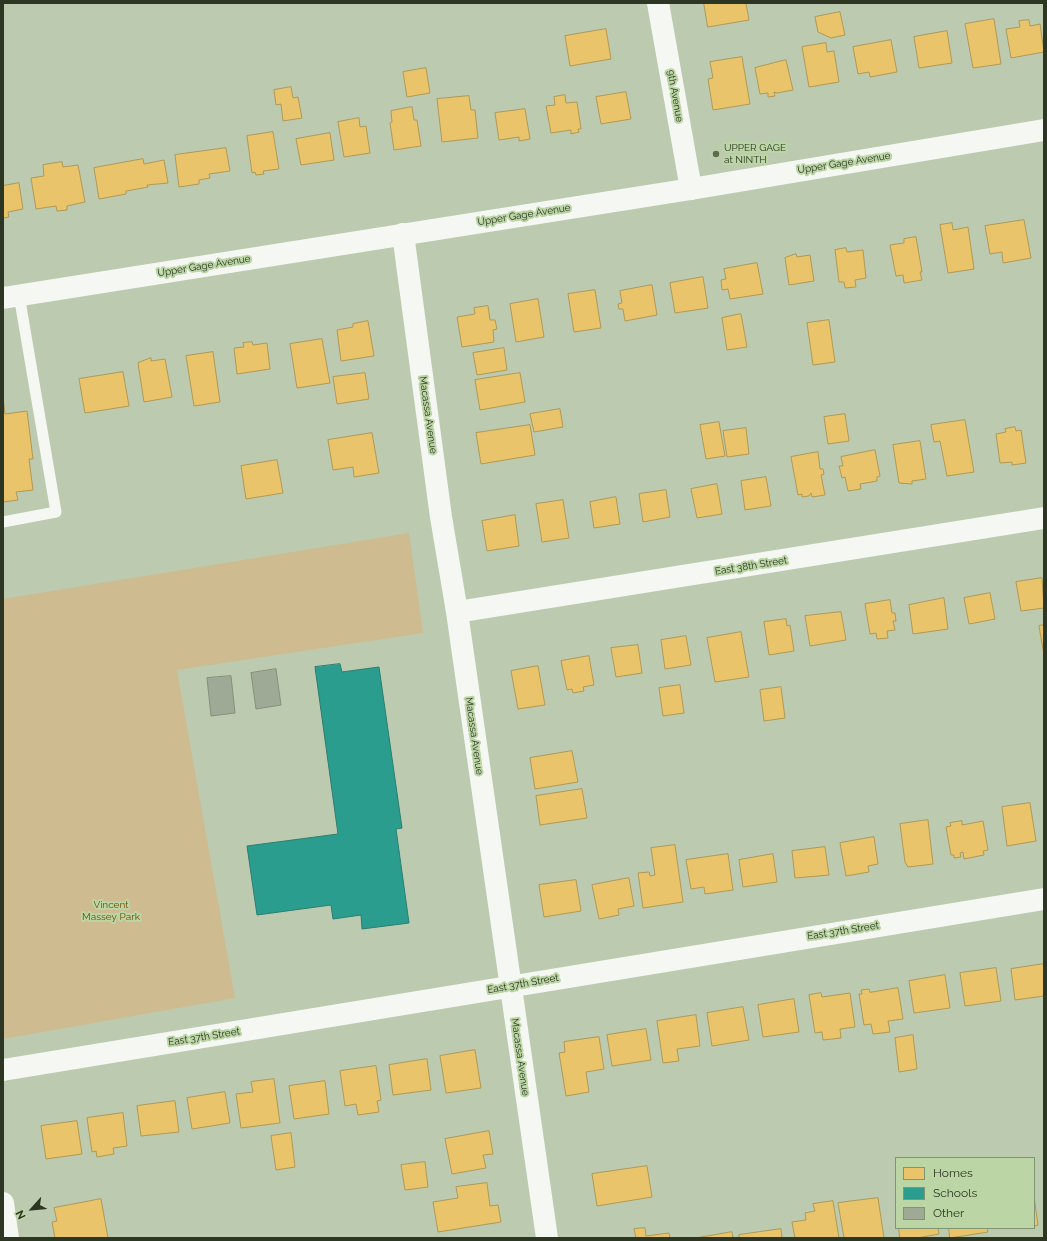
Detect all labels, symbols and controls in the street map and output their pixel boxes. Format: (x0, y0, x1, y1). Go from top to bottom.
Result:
street label: 9th Avenue (665, 69, 685, 123)
place label: UPPER GAGE at NINTH (724, 142, 786, 166)
marker: UPPER GAGE at NINTH (711, 149, 721, 159)
street label: Upper Gage Avenue (797, 150, 891, 176)
street label: Upper Gage Avenue (477, 202, 571, 228)
street label: Upper Gage Avenue (157, 253, 251, 279)
street label: Macassa Avenue (417, 376, 439, 454)
street label: East 38th Street (714, 554, 788, 578)
street label: Macassa Avenue (463, 697, 485, 775)
park label: Vincent Massey Park (82, 899, 140, 922)
street label: East 37th Street (806, 919, 880, 943)
street label: East 37th Street (486, 972, 560, 996)
street label: Macassa Avenue (509, 1018, 531, 1096)
street label: East 37th Street (167, 1025, 241, 1049)
legend (895, 1157, 1035, 1229)
text: Homes (933, 1166, 973, 1180)
text: Schools (933, 1186, 977, 1200)
north arrow (12, 1189, 52, 1229)
text: Other (933, 1206, 964, 1220)
text: N (13, 1208, 29, 1221)

